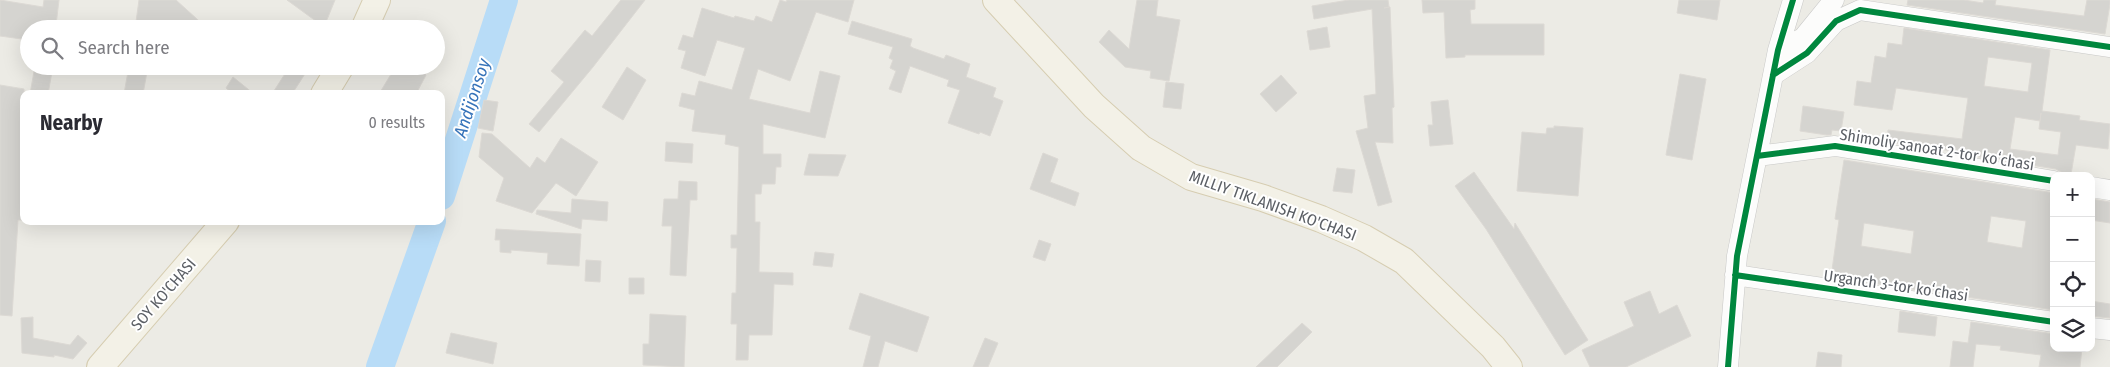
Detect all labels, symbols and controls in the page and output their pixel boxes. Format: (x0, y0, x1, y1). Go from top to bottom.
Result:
search box (20, 20, 445, 75)
icon: search (38, 34, 66, 62)
text: Search here (78, 36, 170, 59)
water label: Andijonsoy (449, 55, 495, 141)
text: Nearby (40, 110, 102, 136)
text: 0 results (368, 113, 425, 132)
street label: Shimoliy sanoat 2-tor koʻchasi (1838, 125, 2035, 174)
street label: MILLIY TIKLANISH KO'CHASI (1187, 166, 1359, 245)
map controls (2050, 172, 2095, 352)
button: + (2050, 172, 2095, 217)
button: − (2050, 217, 2095, 262)
street label: SOY KO'CHASI (127, 254, 200, 334)
button: locate (2050, 262, 2095, 307)
street label: Urganch 3-tor koʻchasi (1822, 266, 1969, 305)
button: layers (2050, 307, 2095, 352)

